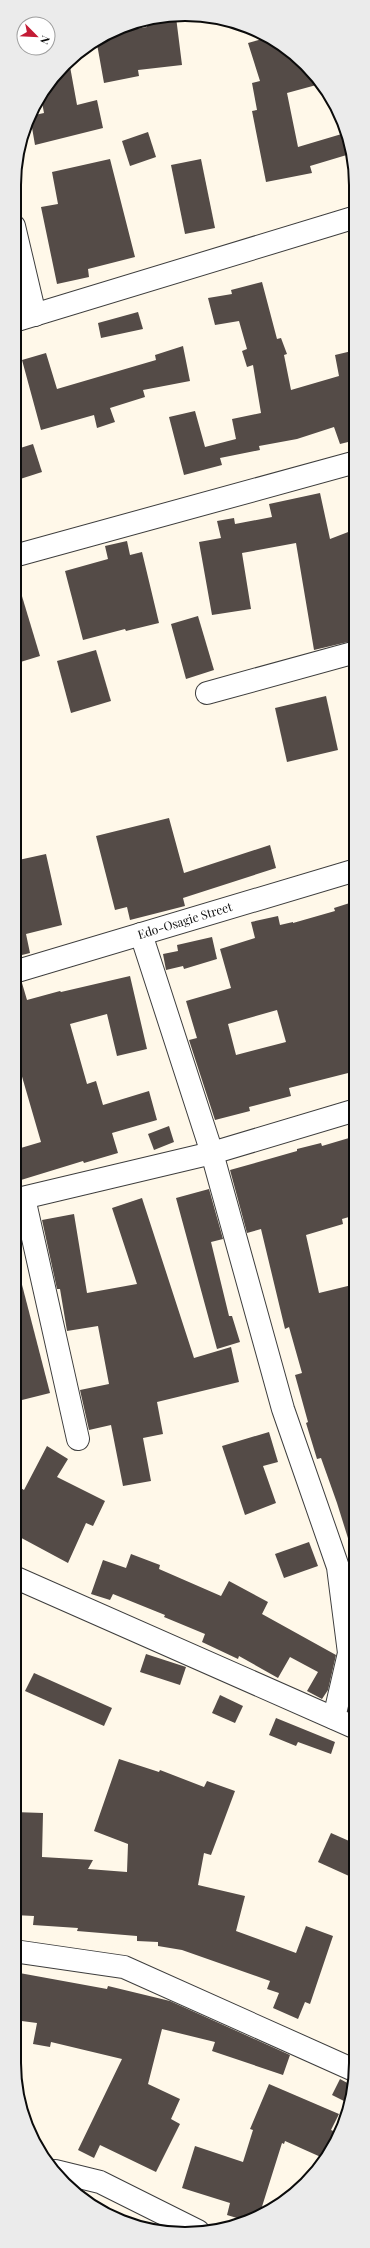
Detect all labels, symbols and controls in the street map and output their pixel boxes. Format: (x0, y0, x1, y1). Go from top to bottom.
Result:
north arrow (16, 16, 56, 56)
text: N (37, 34, 54, 47)
street label: Edo-Osagie Street (135, 898, 235, 942)

